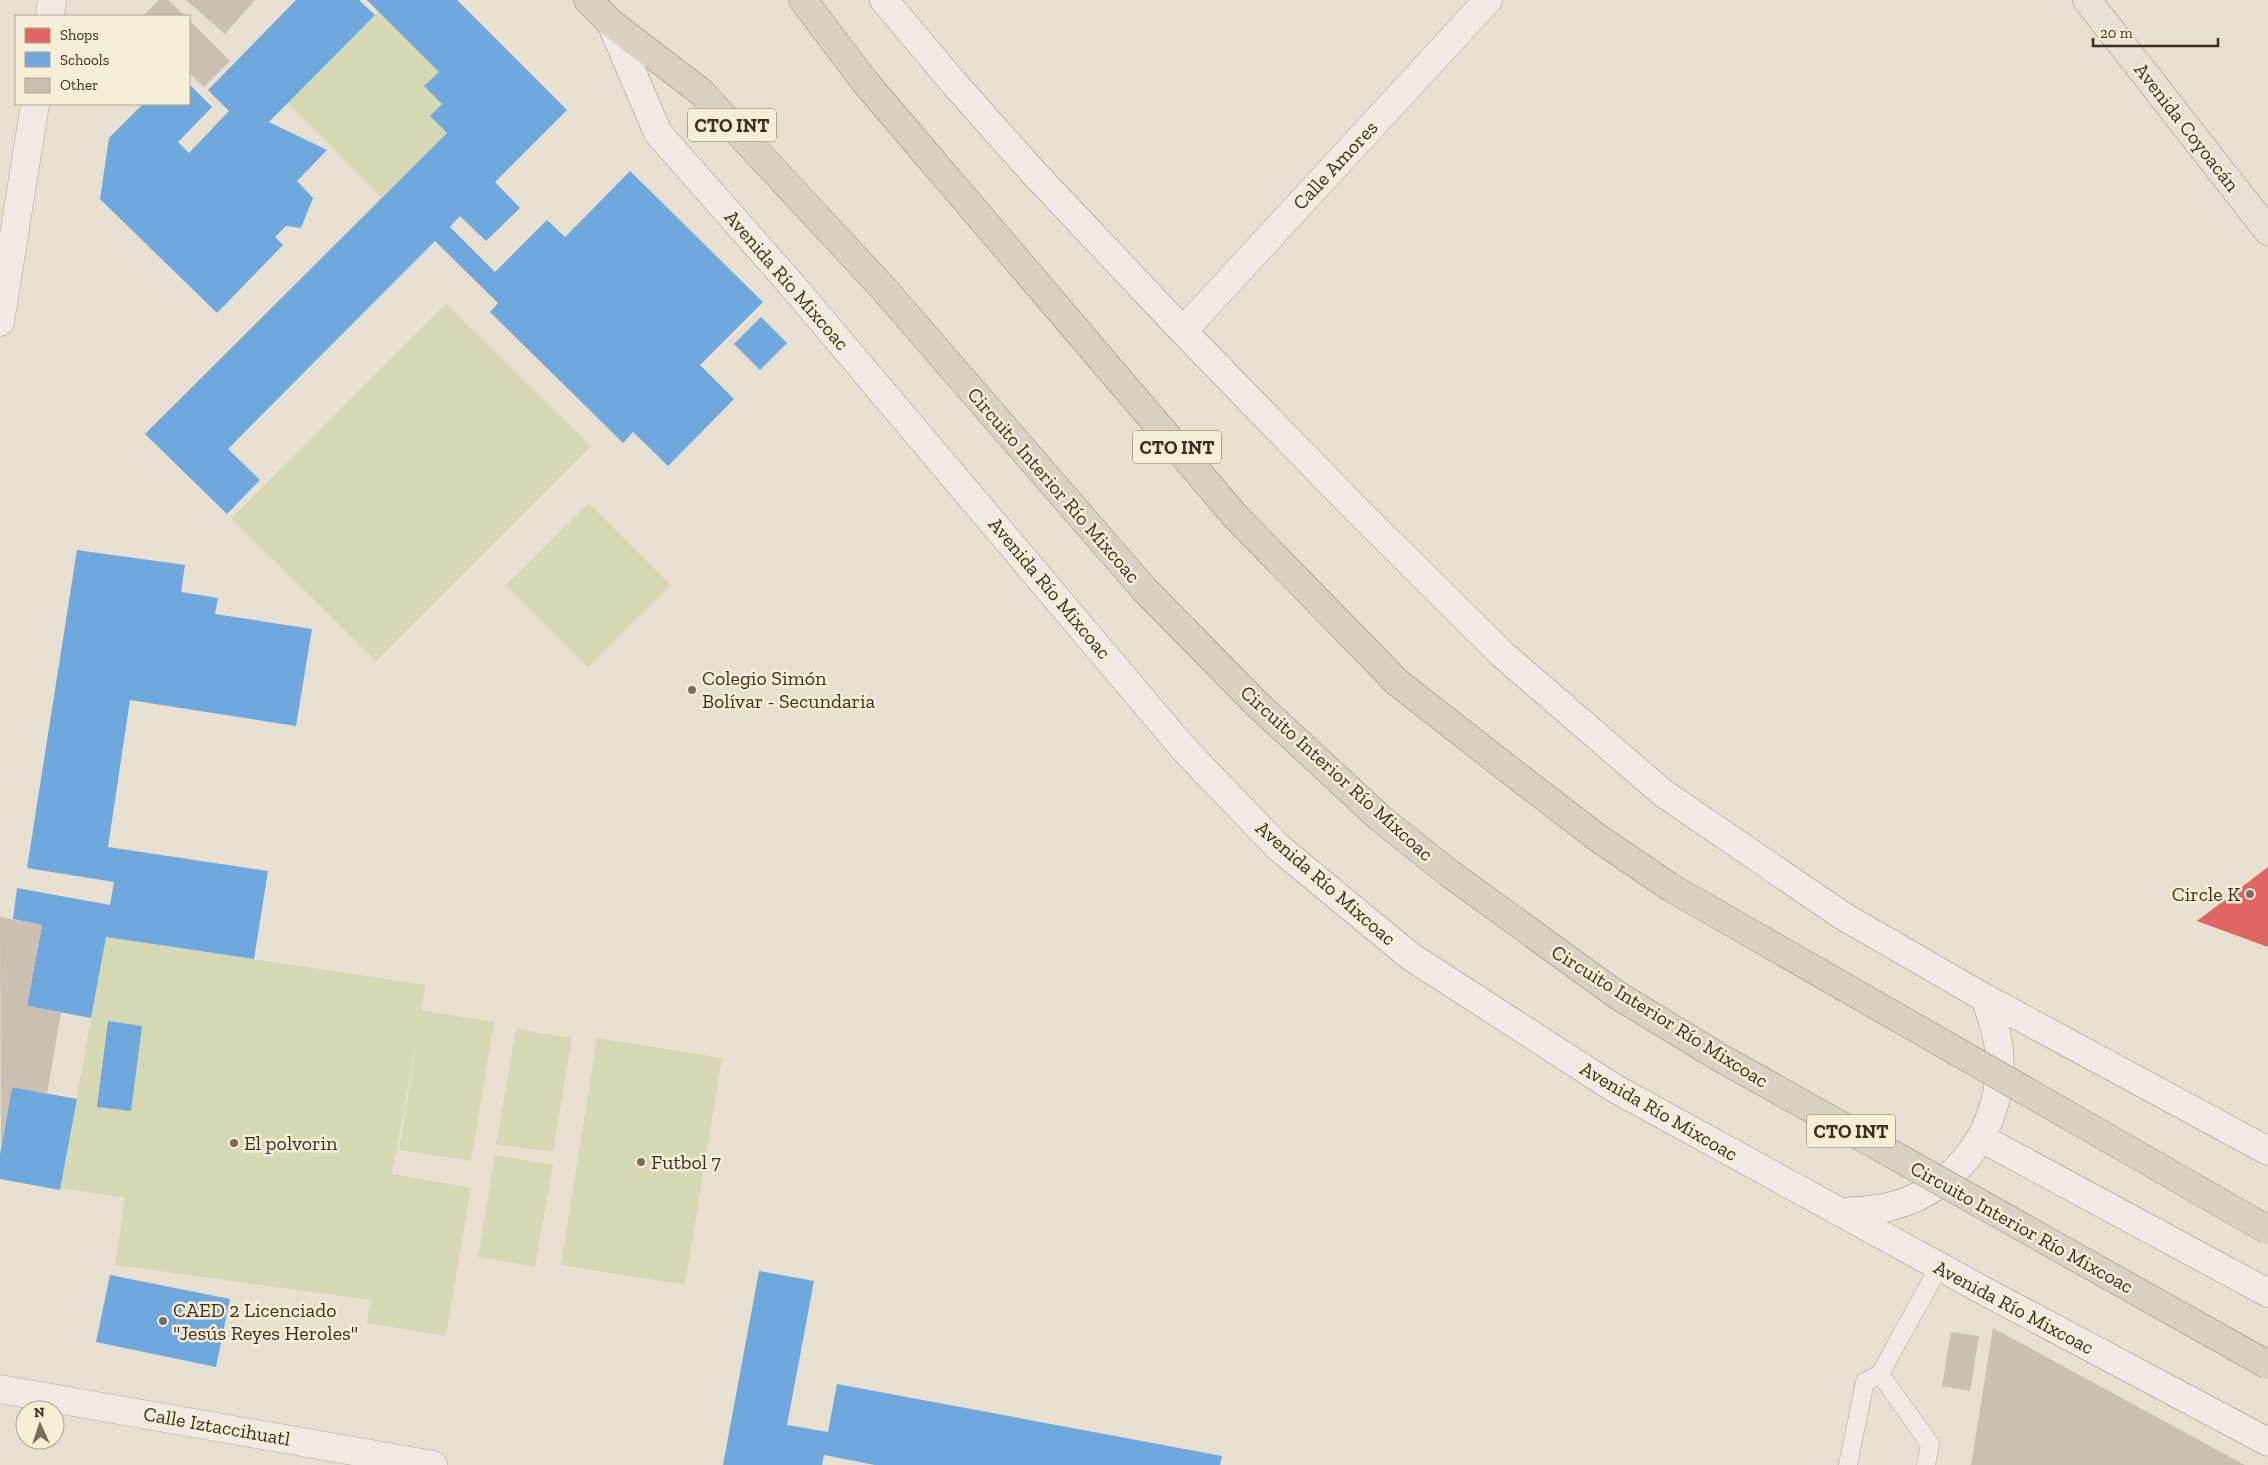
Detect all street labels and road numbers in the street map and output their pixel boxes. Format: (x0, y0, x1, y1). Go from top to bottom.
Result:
street label: Avenida Coyoacán (2129, 58, 2245, 197)
road number: CTO INT (688, 108, 776, 142)
street label: Calle Amores (1287, 115, 1383, 215)
street label: Avenida Río Mixcoac (720, 205, 854, 355)
street label: Circuito Interior Río Mixcoac (963, 382, 1145, 588)
road number: CTO INT (1133, 431, 1221, 464)
street label: Avenida Río Mixcoac (984, 512, 1116, 664)
street label: Circuito Interior Río Mixcoac (1236, 680, 1438, 866)
street label: Avenida Río Mixcoac (1251, 816, 1401, 950)
street label: Circuito Interior Río Mixcoac (1547, 939, 1773, 1093)
street label: Avenida Río Mixcoac (1576, 1056, 1742, 1166)
road number: CTO INT (1807, 1114, 1895, 1148)
street label: Circuito Interior Río Mixcoac (1906, 1156, 2138, 1298)
street label: Avenida Río Mixcoac (1930, 1255, 2098, 1359)
street label: Calle Iztaccihuatl (142, 1401, 292, 1451)

